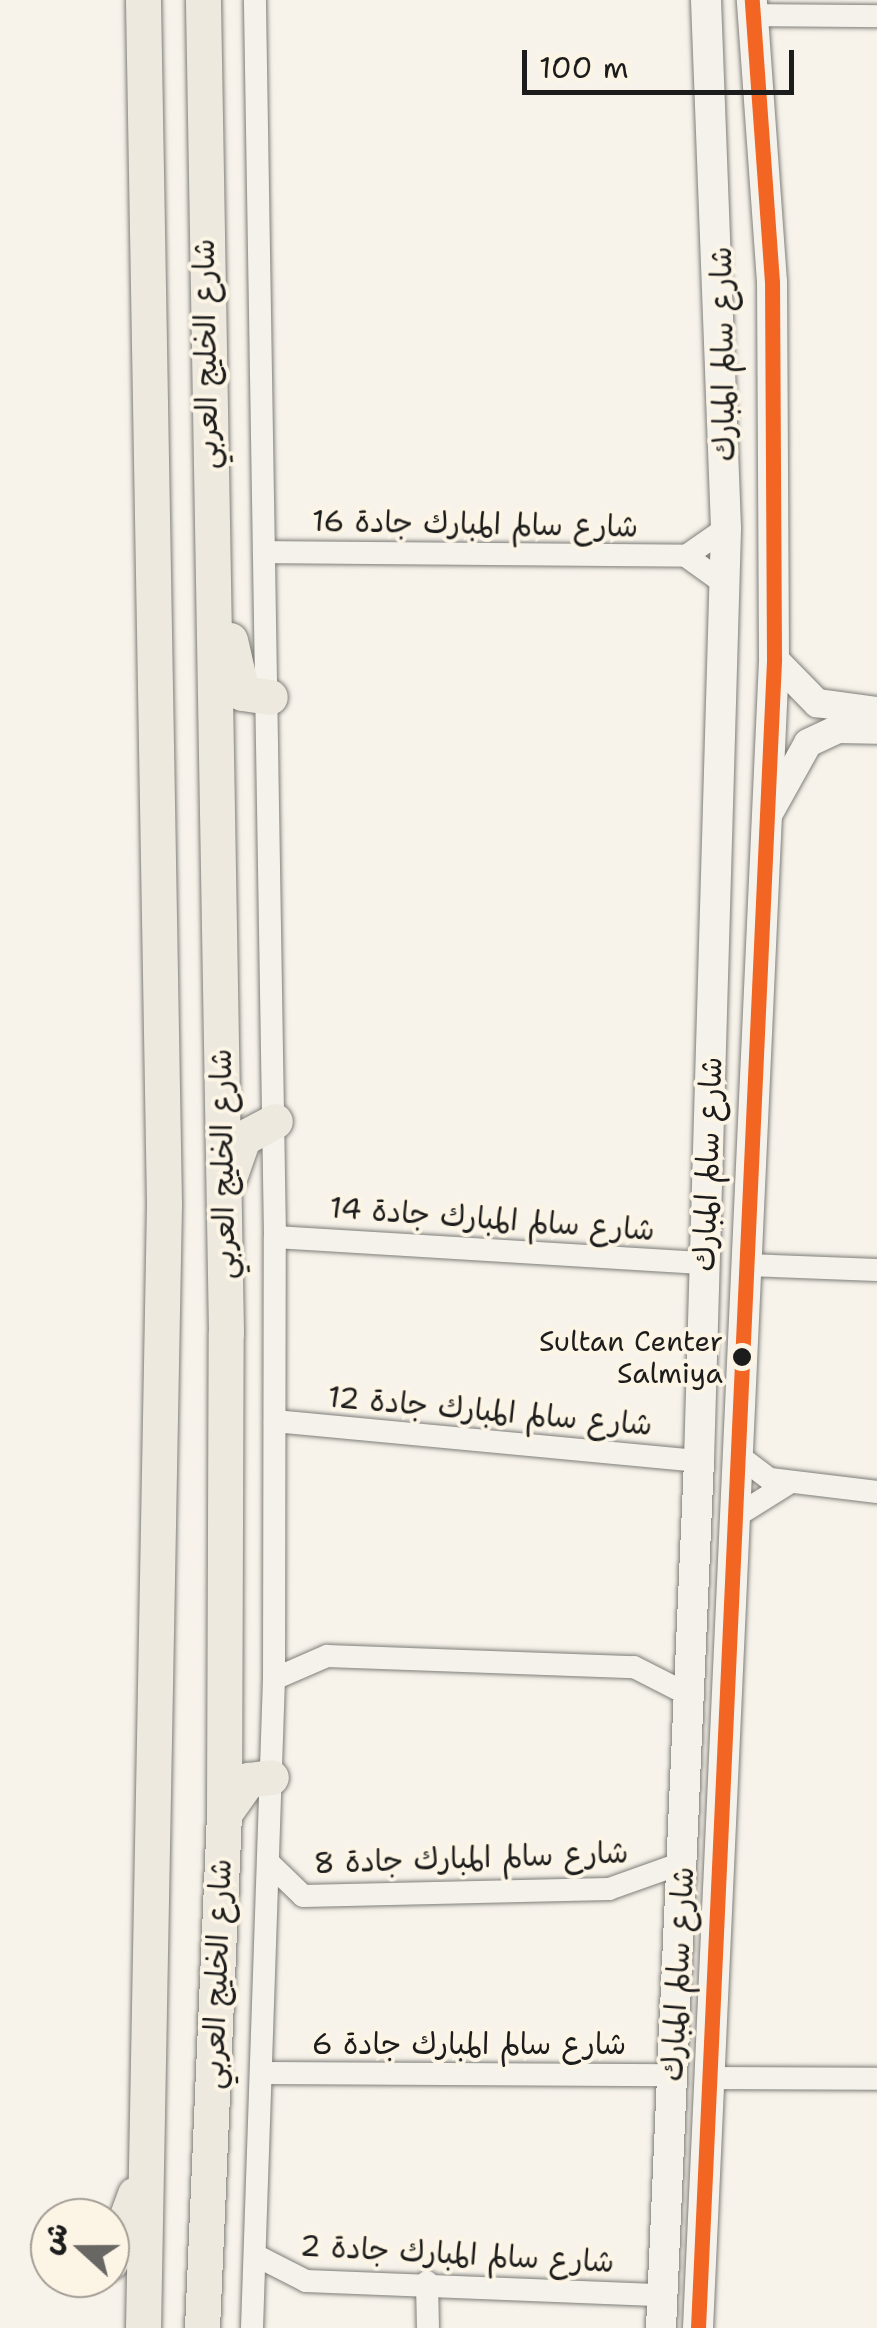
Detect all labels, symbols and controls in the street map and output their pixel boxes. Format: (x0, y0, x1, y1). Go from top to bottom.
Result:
scale bar (527, 30, 800, 92)
text: 100 m (539, 47, 629, 88)
street label: شارع الخليج العربي (186, 238, 226, 470)
street label: شارع سالم المبارك (703, 246, 743, 462)
street label: شارع سالم المبارك جادة 16 (312, 503, 638, 545)
street label: شارع الخليج العربي (203, 1048, 243, 1280)
street label: شارع سالم المبارك (686, 1056, 730, 1272)
street label: شارع سالم المبارك جادة 14 (328, 1190, 656, 1248)
place label: Sultan Center Salmiya (539, 1324, 723, 1390)
marker: Sultan Center Salmiya (732, 1347, 752, 1367)
street label: شارع سالم المبارك جادة 12 (326, 1379, 654, 1443)
street label: شارع سالم المبارك جادة 8 (313, 1835, 629, 1881)
street label: شارع الخليج العربي (195, 1858, 239, 2090)
street label: شارع سالم المبارك (654, 1866, 702, 2082)
street label: شارع سالم المبارك جادة 6 (312, 2026, 626, 2062)
north arrow (30, 2198, 130, 2298)
text: ش (31, 2217, 77, 2259)
street label: شارع سالم المبارك جادة 2 (299, 2228, 615, 2280)

